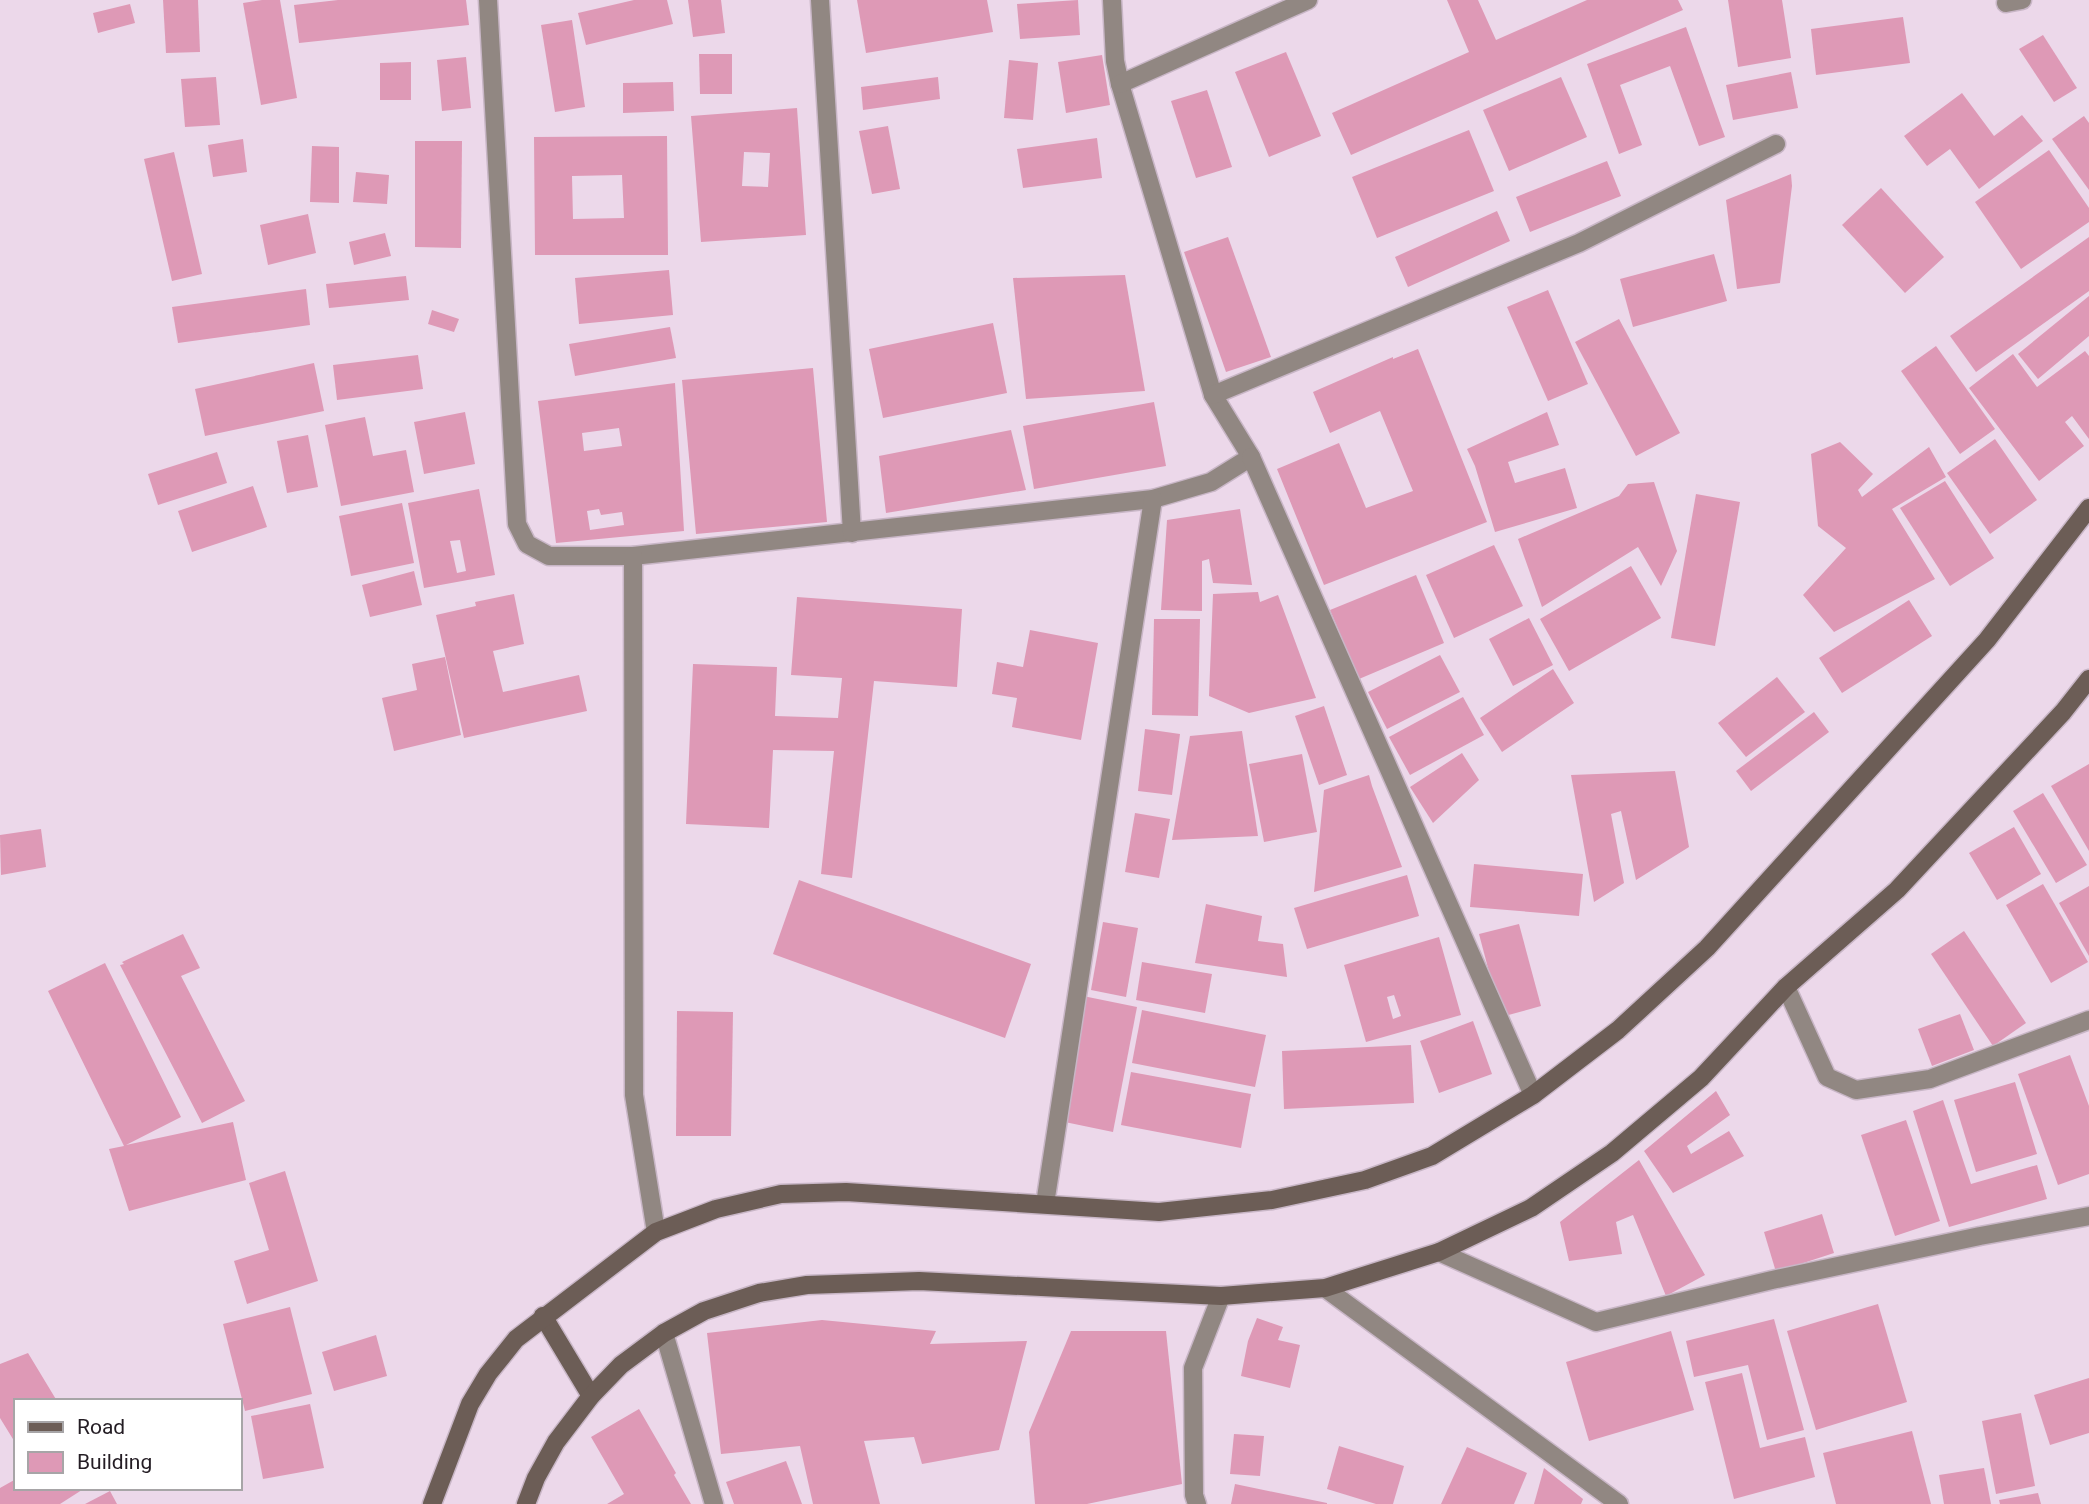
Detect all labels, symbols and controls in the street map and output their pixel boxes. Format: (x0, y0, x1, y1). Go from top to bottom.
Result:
legend (14, 1399, 242, 1490)
text: Road (77, 1415, 125, 1439)
text: Building (77, 1450, 152, 1474)

